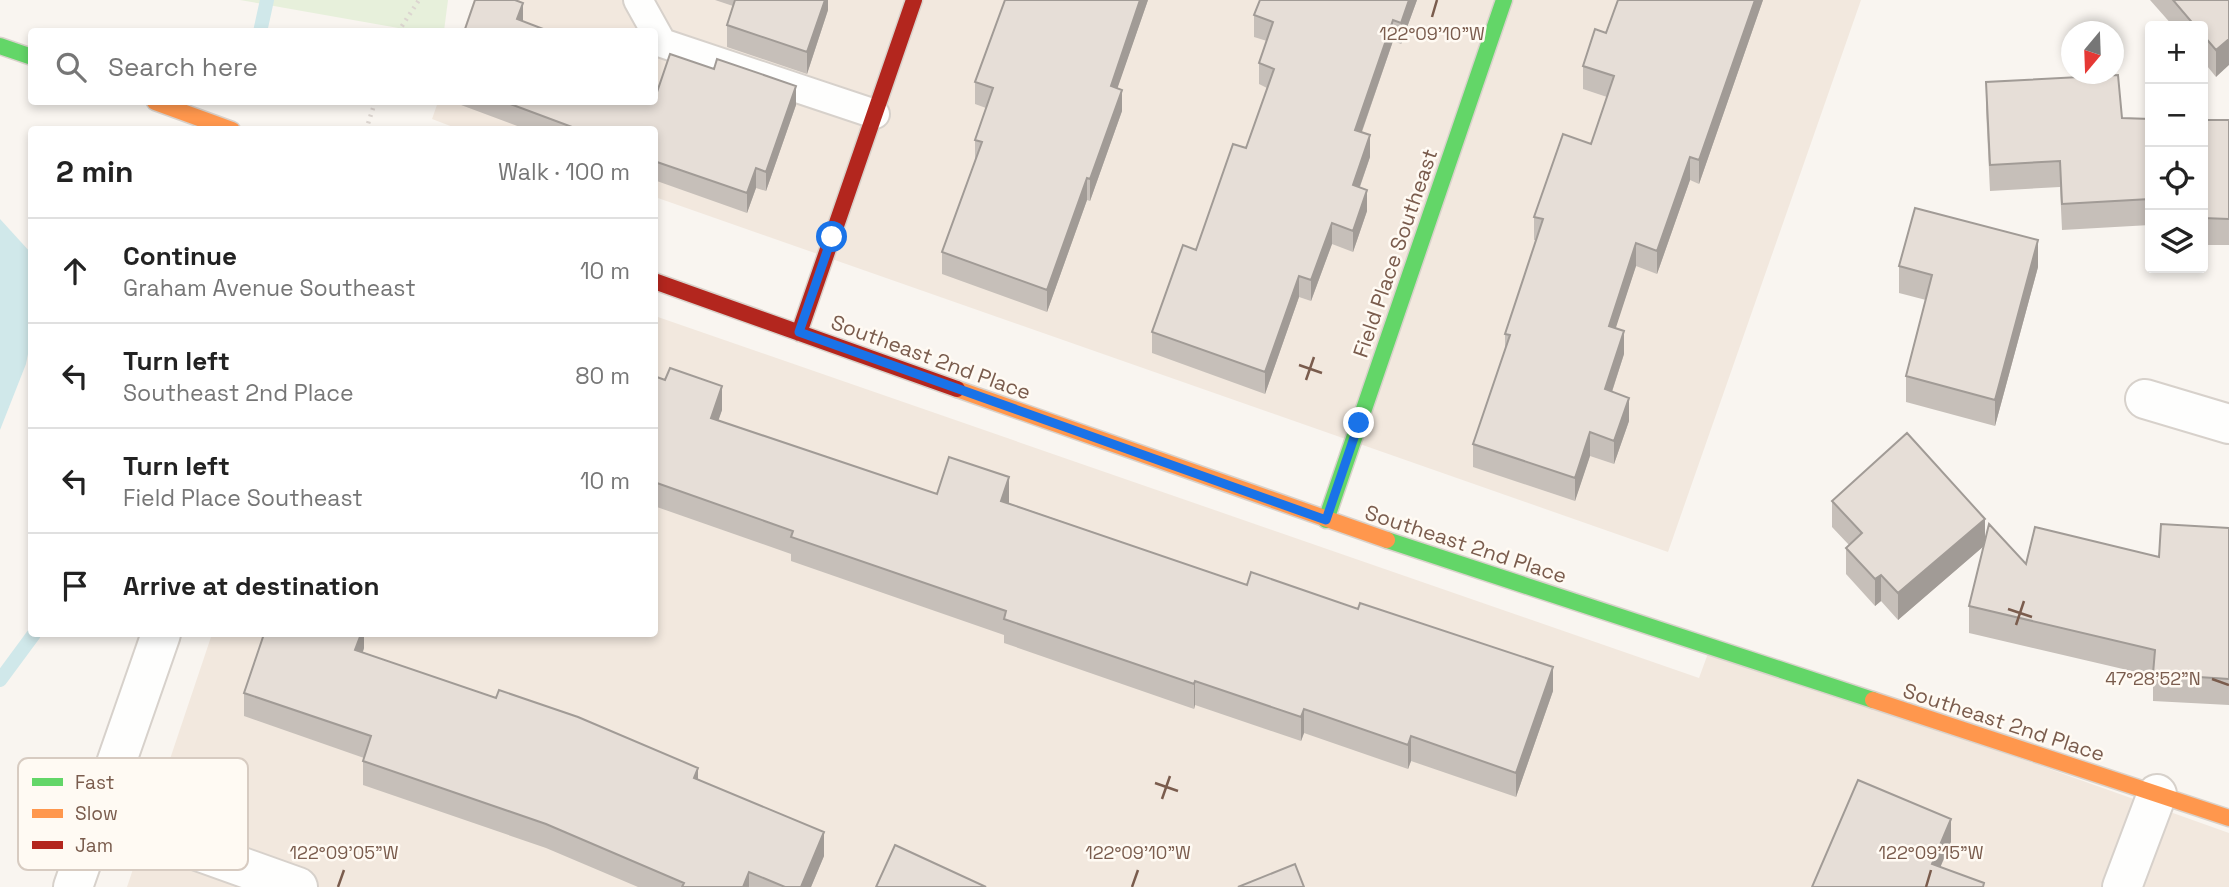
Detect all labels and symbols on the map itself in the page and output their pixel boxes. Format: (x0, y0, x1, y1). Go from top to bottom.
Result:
north arrow (2061, 21, 2124, 84)
text: 122°09'10"W (1379, 22, 1485, 45)
street label: Field Place Southeast (1347, 145, 1443, 361)
route start (816, 221, 847, 252)
street label: Southeast 2nd Place (827, 308, 1035, 406)
route end (1343, 407, 1374, 438)
street label: Southeast 2nd Place (1362, 499, 1570, 589)
text: 47°28'52"N (2105, 667, 2201, 690)
street label: Southeast 2nd Place (1900, 677, 2108, 767)
legend (18, 758, 248, 870)
text: Fast (75, 770, 115, 795)
text: Slow (75, 801, 118, 826)
text: Jam (75, 833, 113, 858)
text: 122°09'05"W (290, 841, 399, 864)
text: 122°09'10"W (1085, 841, 1191, 864)
text: 122°09'15"W (1879, 841, 1984, 864)

